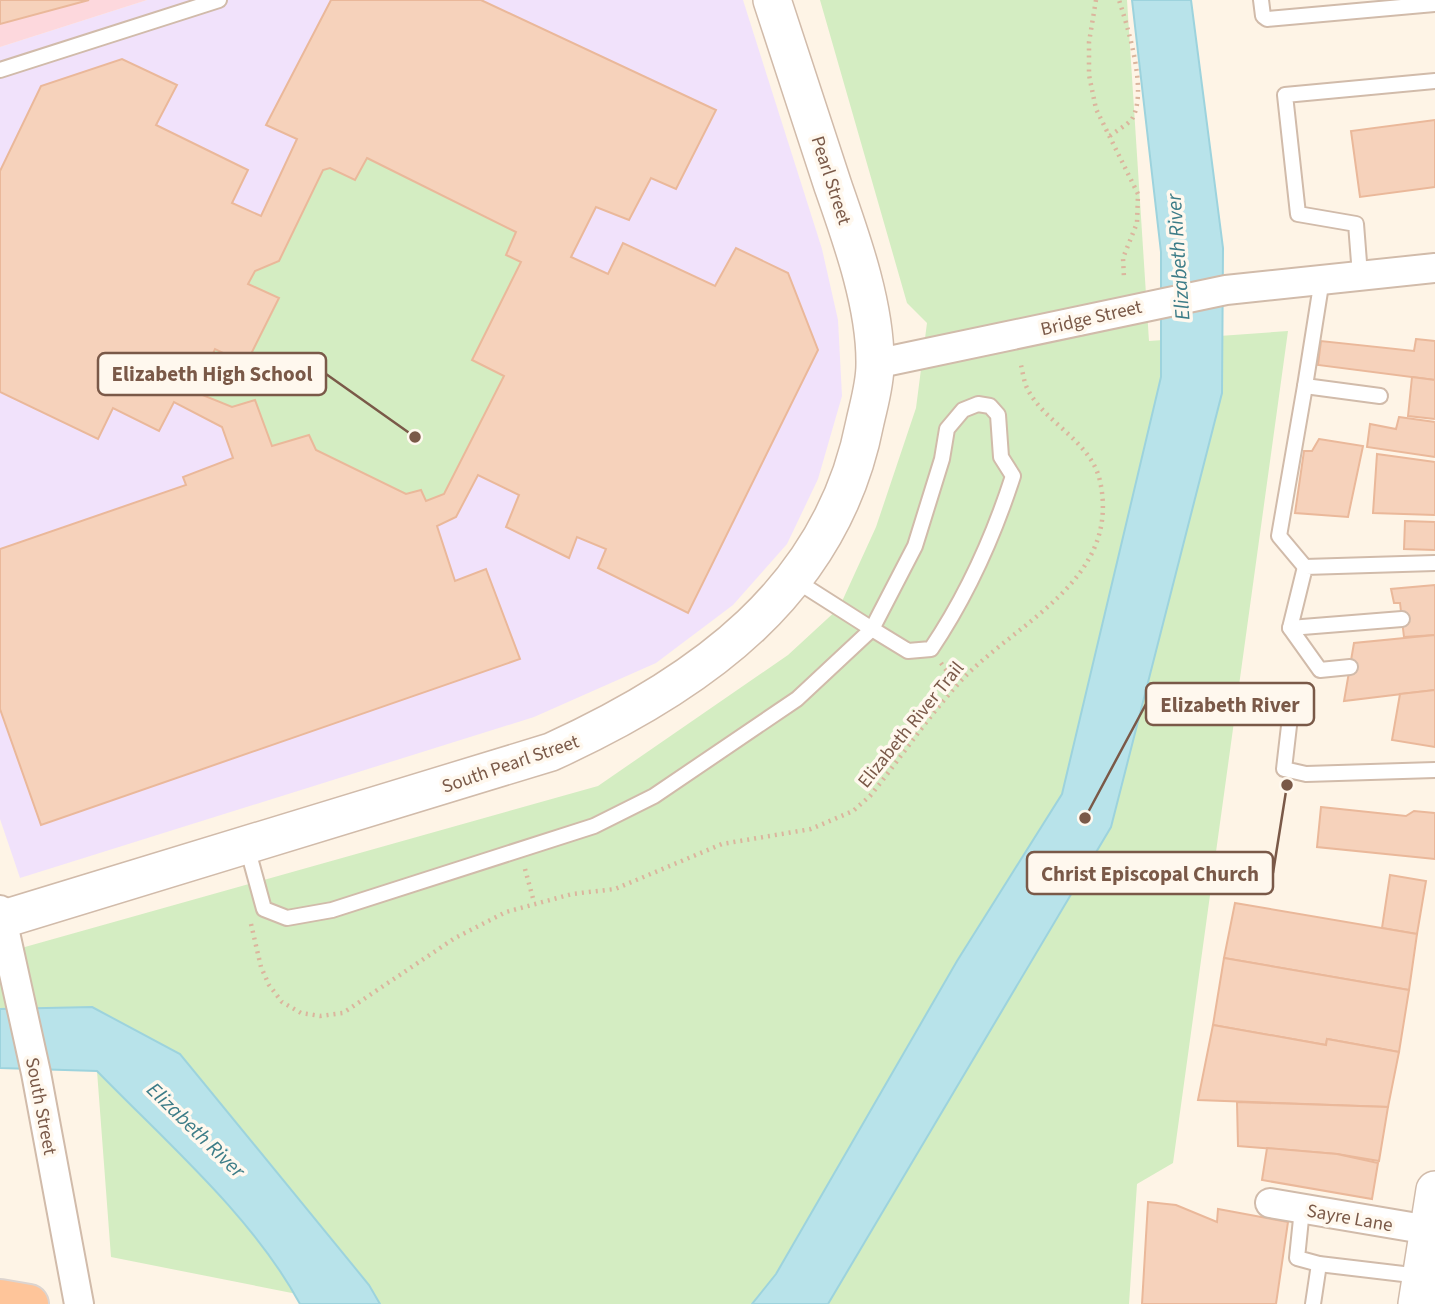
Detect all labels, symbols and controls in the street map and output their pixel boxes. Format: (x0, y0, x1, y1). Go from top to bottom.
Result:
street label: Pearl Street (804, 133, 858, 229)
water label: Elizabeth River (1159, 192, 1197, 321)
street label: Bridge Street (1038, 294, 1145, 343)
callout: Elizabeth High School (98, 353, 326, 395)
text: Elizabeth High School (112, 359, 312, 389)
street label: Elizabeth River Trail (852, 656, 971, 794)
callout: Elizabeth River (1146, 683, 1314, 725)
text: Elizabeth River (1160, 690, 1300, 720)
street label: South Pearl Street (438, 728, 583, 800)
callout: Christ Episcopal Church (1027, 852, 1273, 894)
text: Christ Episcopal Church (1041, 859, 1259, 889)
street label: South Street (18, 1055, 63, 1158)
water label: Elizabeth River (140, 1075, 253, 1185)
street label: Sayre Lane (1305, 1198, 1395, 1239)

